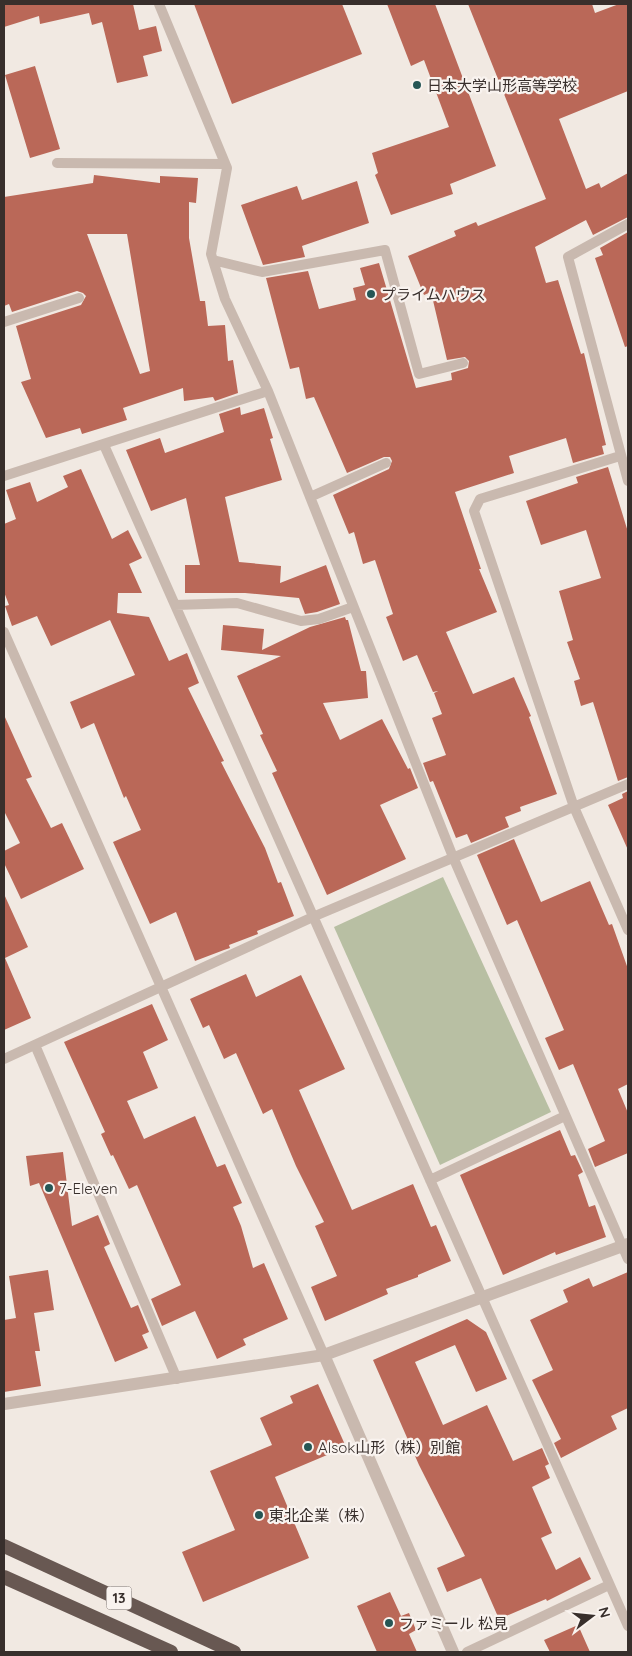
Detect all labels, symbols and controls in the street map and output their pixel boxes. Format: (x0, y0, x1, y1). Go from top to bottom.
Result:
place label: 日本大学山形高等学校 (427, 76, 577, 95)
marker: 日本大学山形高等学校 (411, 79, 423, 91)
place label: プライムハウス (381, 285, 486, 304)
marker: プライムハウス (365, 288, 377, 300)
place label: 7-Eleven (59, 1179, 118, 1198)
marker: 7-Eleven (43, 1182, 55, 1194)
place label: Alsok山形（株）別館 (318, 1438, 460, 1457)
marker: Alsok山形（株）別館 (302, 1441, 314, 1453)
place label: 東北企業（株） (269, 1506, 374, 1525)
marker: 東北企業（株） (253, 1509, 265, 1521)
road number: 13 (106, 1586, 132, 1610)
north arrow (567, 1591, 617, 1641)
text: N (594, 1605, 615, 1620)
place label: ファミール 松見 (399, 1614, 508, 1633)
marker: ファミール 松見 (383, 1617, 395, 1629)

